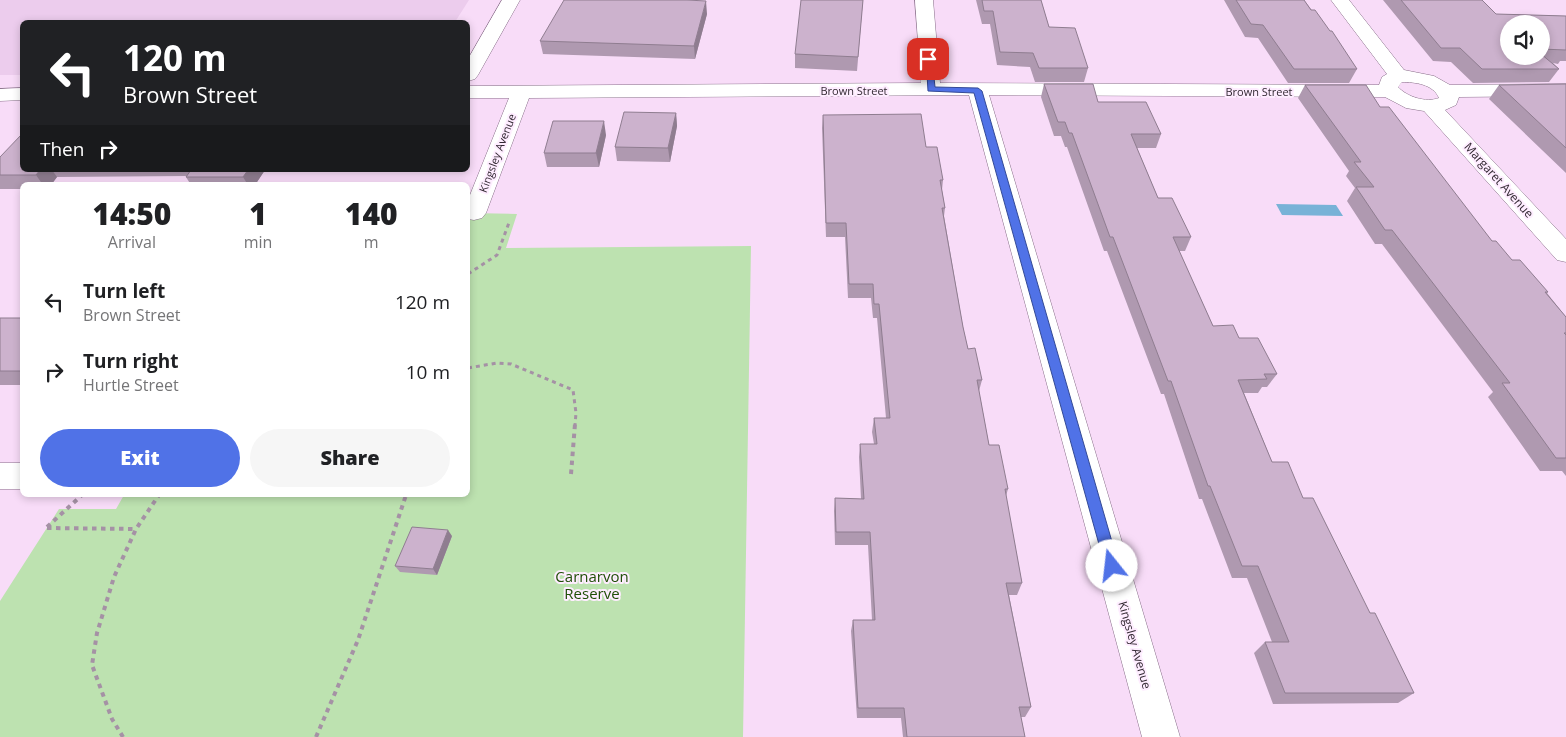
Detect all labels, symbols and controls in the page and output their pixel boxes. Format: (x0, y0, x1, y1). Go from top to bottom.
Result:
map controls (1500, 15, 1550, 65)
button: sound (1500, 15, 1550, 65)
text: 120 m (123, 34, 227, 81)
pin (907, 38, 949, 80)
icon: left (40, 40, 105, 105)
icon: arrive (914, 45, 942, 73)
text: Brown Street (123, 79, 257, 109)
street label: Brown Street (820, 83, 888, 98)
street label: Brown Street (1225, 84, 1293, 99)
street label: Kingsley Avenue (475, 112, 519, 194)
icon: right (94, 135, 122, 163)
text: Then (40, 136, 84, 162)
street label: Margaret Avenue (1460, 139, 1538, 222)
text: 14:50 (92, 193, 171, 234)
text: 1 (249, 193, 267, 234)
text: 140 (345, 193, 398, 234)
text: Arrival (108, 231, 156, 253)
text: min (244, 231, 272, 253)
text: m (364, 231, 379, 253)
text: Turn left (83, 278, 165, 304)
icon: left (40, 288, 68, 316)
text: 120 m (395, 289, 450, 315)
text: Brown Street (83, 304, 181, 326)
text: Turn right (83, 348, 178, 374)
icon: right (40, 358, 68, 386)
text: 10 m (406, 359, 450, 385)
text: Hurtle Street (83, 374, 179, 396)
button: Exit (40, 429, 240, 487)
button: Share (250, 429, 450, 487)
position arrow (1085, 539, 1137, 591)
park label: Carnarvon Reserve (555, 566, 629, 603)
street label: Kingsley Avenue (1114, 599, 1156, 691)

